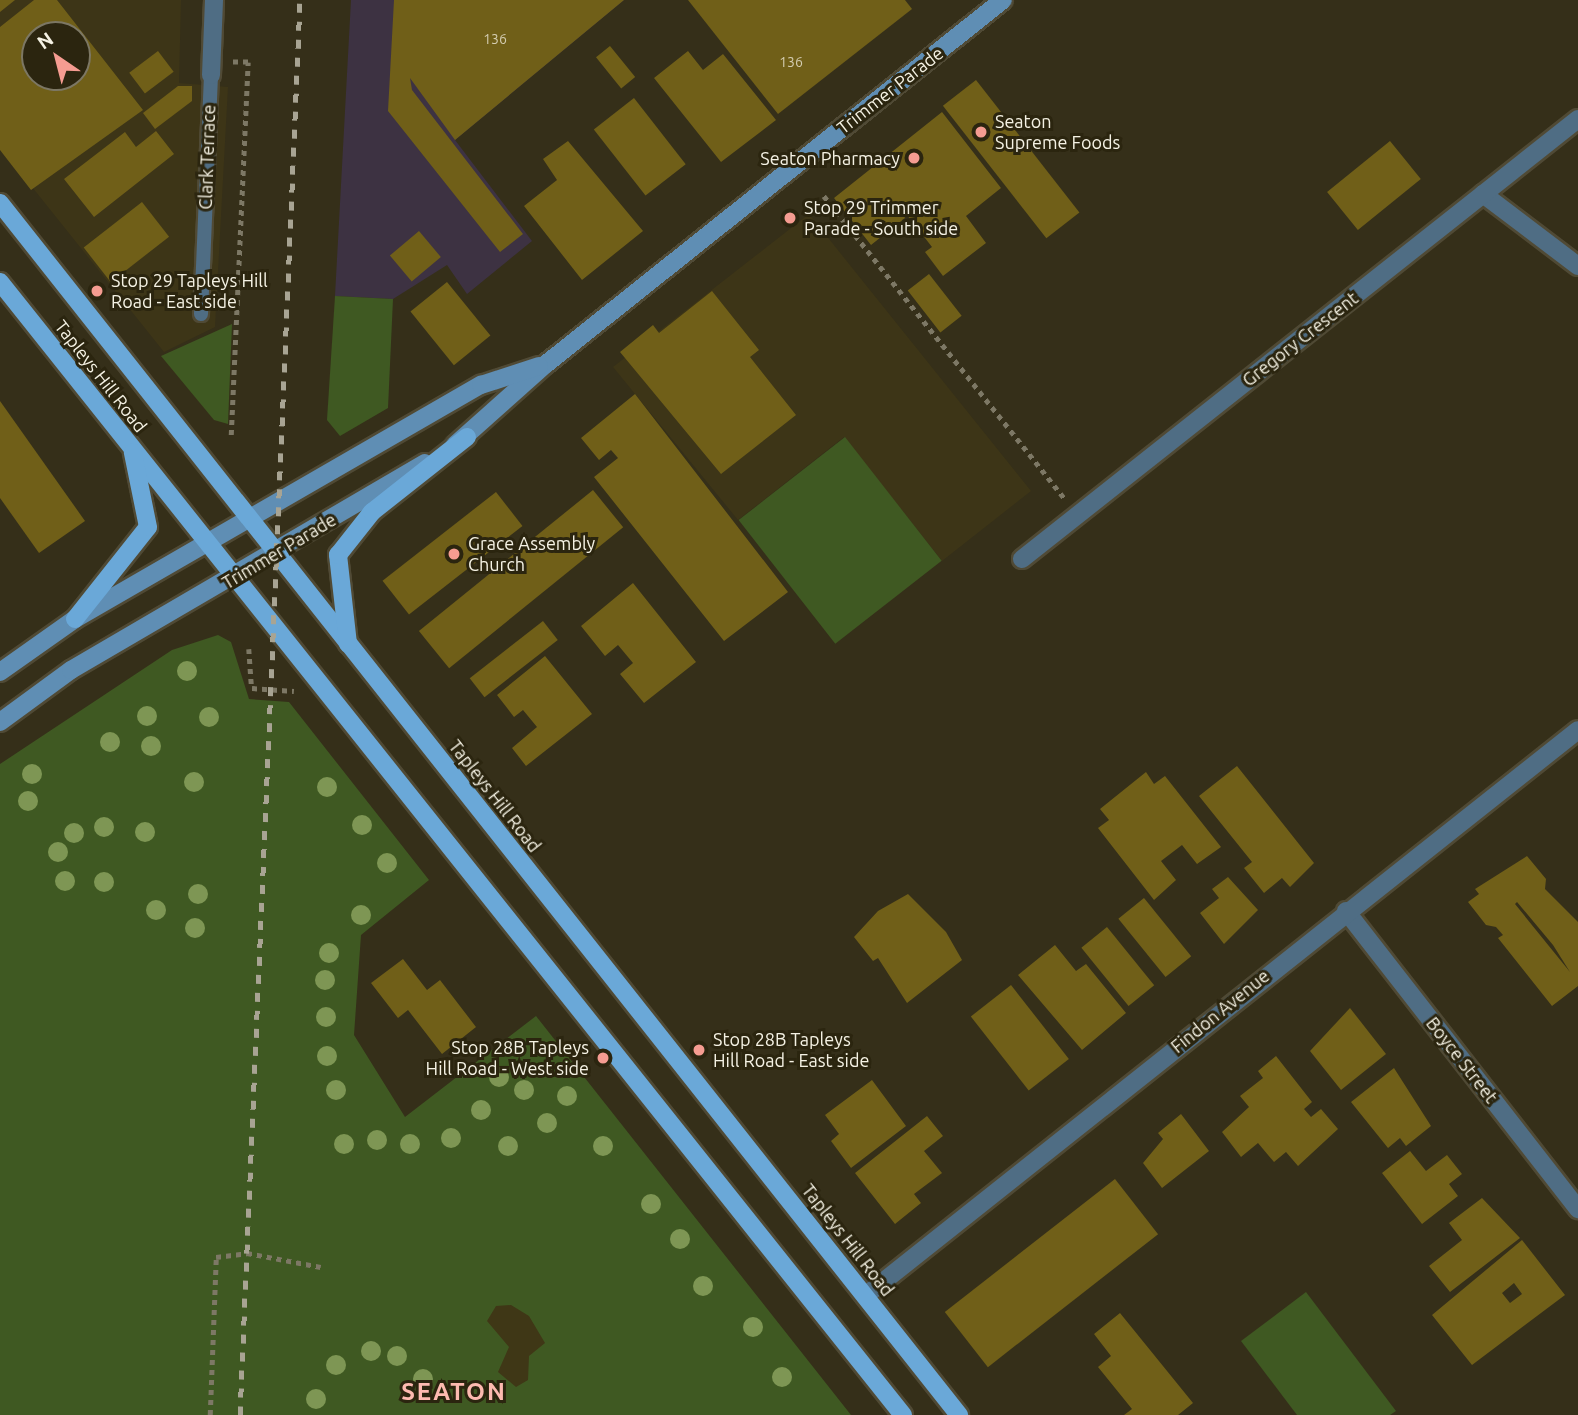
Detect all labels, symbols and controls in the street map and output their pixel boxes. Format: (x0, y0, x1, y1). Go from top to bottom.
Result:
north arrow (21, 21, 91, 91)
text: N (33, 27, 57, 54)
house number: 136 (483, 31, 507, 47)
street label: Trimmer Parade (833, 42, 947, 138)
house number: 136 (779, 54, 803, 70)
street label: Clark Terrace (194, 104, 220, 210)
place label: Seaton Supreme Foods (995, 111, 1120, 154)
marker: Seaton Supreme Foods (973, 124, 989, 140)
place label: Seaton Pharmacy (760, 147, 900, 169)
marker: Seaton Pharmacy (906, 150, 922, 166)
place label: Stop 29 Trimmer Parade - South side (804, 197, 958, 240)
marker: Stop 29 Trimmer Parade - South side (782, 210, 798, 226)
place label: Stop 29 Tapleys Hill Road - East side (111, 270, 268, 312)
marker: Stop 29 Tapleys Hill Road - East side (89, 283, 105, 299)
street label: Gregory Crescent (1238, 287, 1362, 391)
street label: Tapleys Hill Road (51, 316, 151, 436)
street label: Trimmer Parade (218, 509, 340, 593)
place label: Grace Assembly Church (468, 533, 595, 576)
marker: Grace Assembly Church (446, 546, 462, 562)
street label: Tapleys Hill Road (445, 736, 545, 856)
street label: Findon Avenue (1166, 965, 1274, 1057)
street label: Boyce Street (1422, 1013, 1502, 1107)
place label: Stop 28B Tapleys Hill Road - East side (713, 1029, 869, 1072)
place label: Stop 28B Tapleys Hill Road - West side (426, 1037, 589, 1080)
marker: Stop 28B Tapleys Hill Road - East side (691, 1042, 707, 1058)
marker: Stop 28B Tapleys Hill Road - West side (595, 1050, 611, 1066)
street label: Tapleys Hill Road (798, 1180, 898, 1300)
district label: SEATON (402, 1378, 506, 1406)

